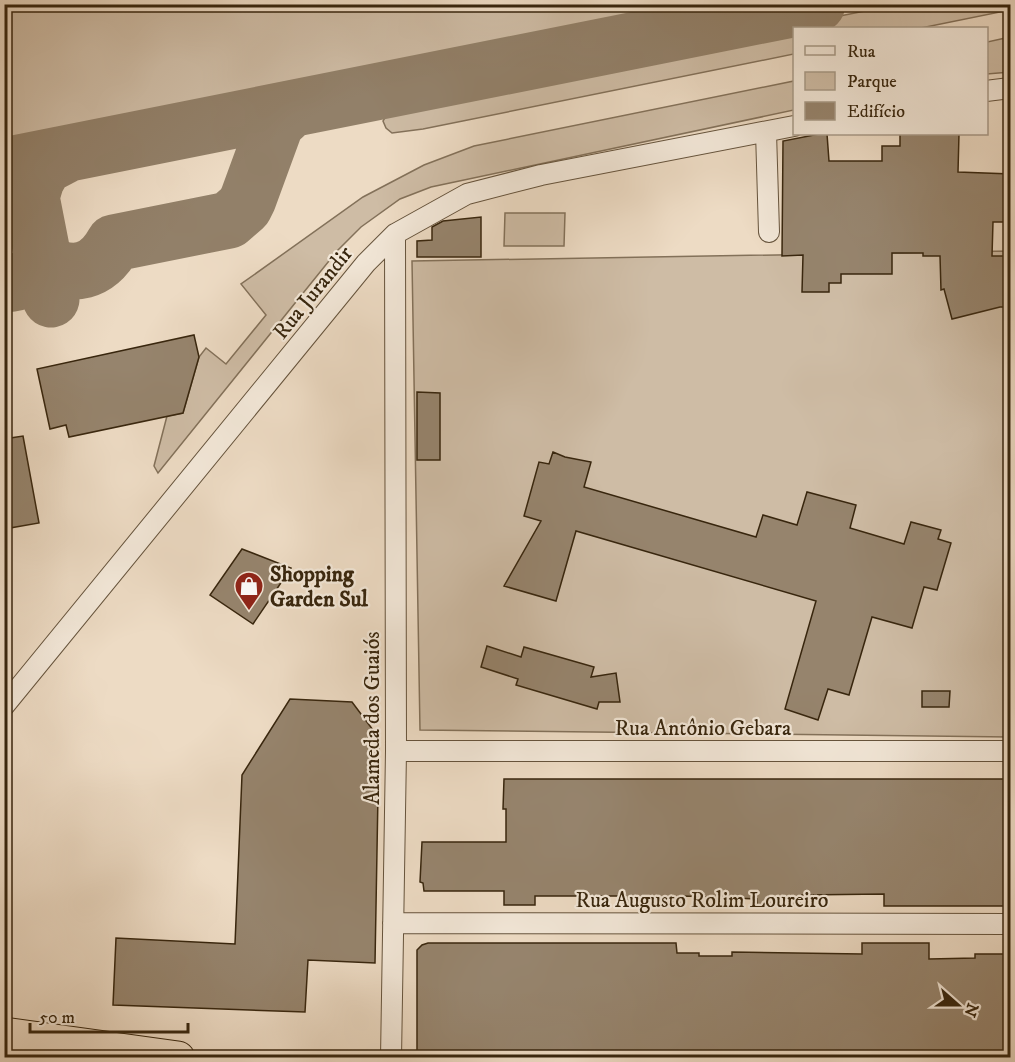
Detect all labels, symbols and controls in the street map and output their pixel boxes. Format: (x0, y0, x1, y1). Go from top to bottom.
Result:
legend (793, 27, 988, 135)
text: Rua (847, 41, 876, 63)
text: Parque (847, 71, 897, 93)
text: Edifício (847, 101, 905, 123)
street label: Rua Jurandir (267, 240, 359, 345)
place label: Shopping Garden Sul (270, 561, 368, 613)
shop icon: Shopping Garden Sul (233, 570, 265, 612)
street label: Alameda dos Guaiós (359, 631, 386, 805)
street label: Rua Antônio Gebara (615, 715, 792, 742)
street label: Rua Augusto Rolim Loureiro (576, 887, 828, 914)
north arrow (928, 975, 988, 1035)
scale bar (30, 996, 188, 1034)
text: N (959, 1000, 983, 1020)
text: 50 m (39, 1007, 75, 1029)

